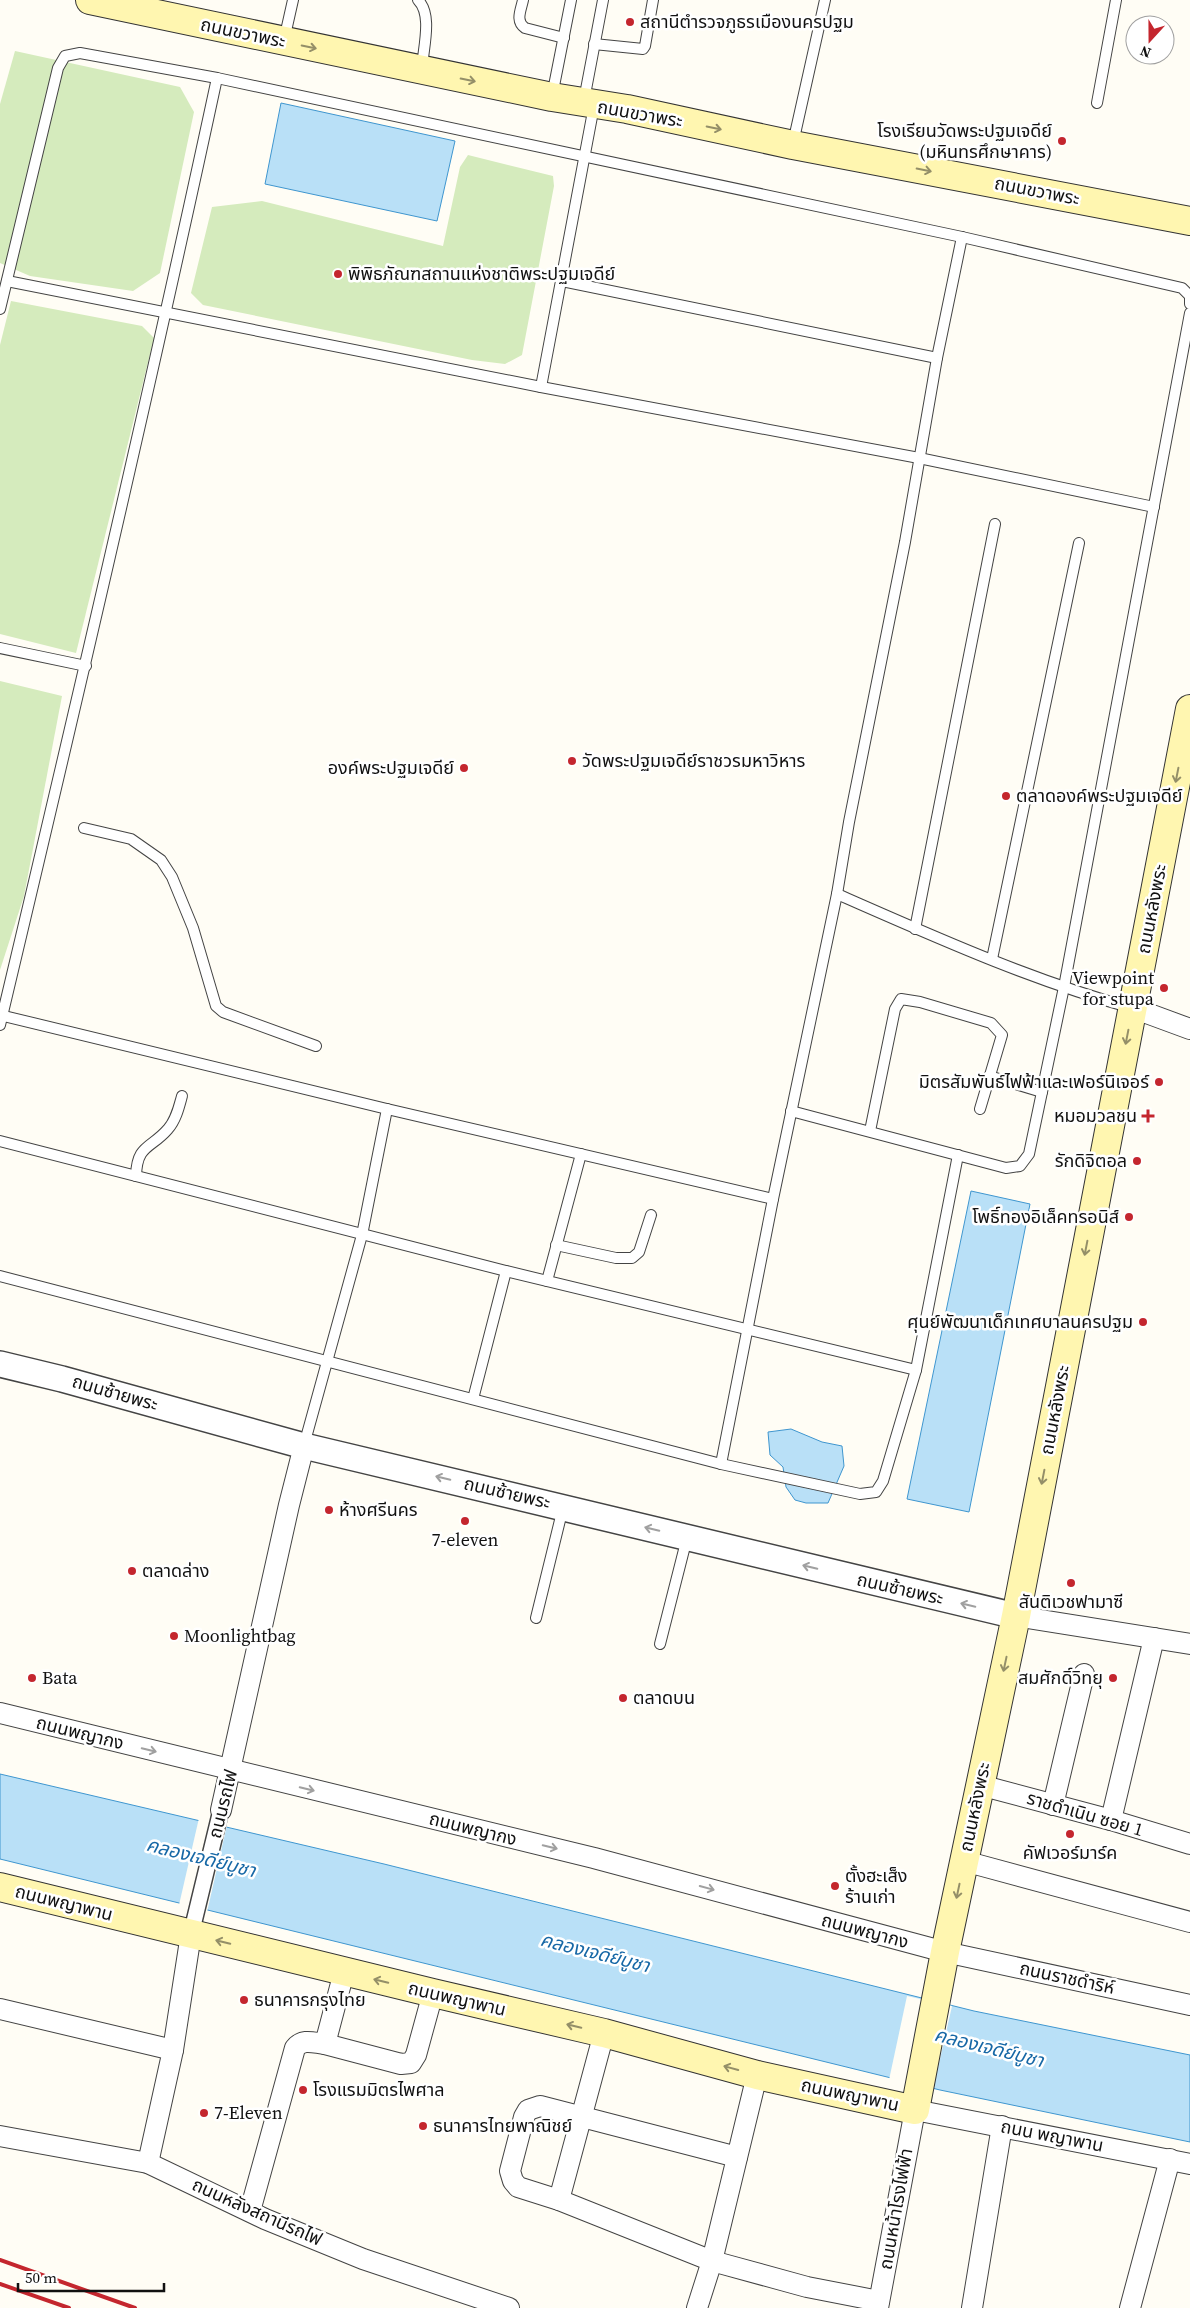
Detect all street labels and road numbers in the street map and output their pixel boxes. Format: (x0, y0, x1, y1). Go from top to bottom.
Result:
street label: ถนนขวาพระ (198, 11, 288, 54)
street label: ถนนขวาพระ (595, 94, 685, 133)
street label: ถนนขวาพระ (992, 170, 1082, 211)
street label: ถนนหลังพระ (1131, 862, 1172, 956)
street label: ถนนหลังพระ (1034, 1363, 1075, 1457)
street label: ถนนซ้ายพระ (69, 1368, 161, 1417)
street label: ถนนซ้ายพระ (461, 1470, 553, 1515)
street label: ถนนซ้ายพระ (854, 1566, 946, 1611)
street label: ถนนพญากง (34, 1710, 127, 1755)
street label: ถนนหลังพระ (953, 1760, 996, 1854)
street label: ถนนรถไฟ (202, 1767, 243, 1841)
street label: ราชดำเนิน ซอย 1 (1024, 1785, 1146, 1842)
street label: ถนนพญากง (427, 1806, 520, 1851)
street label: ถนนพญาพาน (13, 1878, 116, 1927)
street label: ถนนพญากง (819, 1907, 912, 1954)
street label: ถนนราชดำริห์ (1017, 1955, 1117, 2000)
street label: ถนนพญาพาน (406, 1975, 509, 2022)
street label: ถนนพญาพาน (799, 2072, 902, 2117)
street label: ถนน พญาพาน (999, 2113, 1106, 2158)
street label: ถนนหน้าโรงไฟฟ้า (873, 2146, 918, 2271)
street label: ถนนหลังสถานีรถไฟ (188, 2172, 326, 2251)

